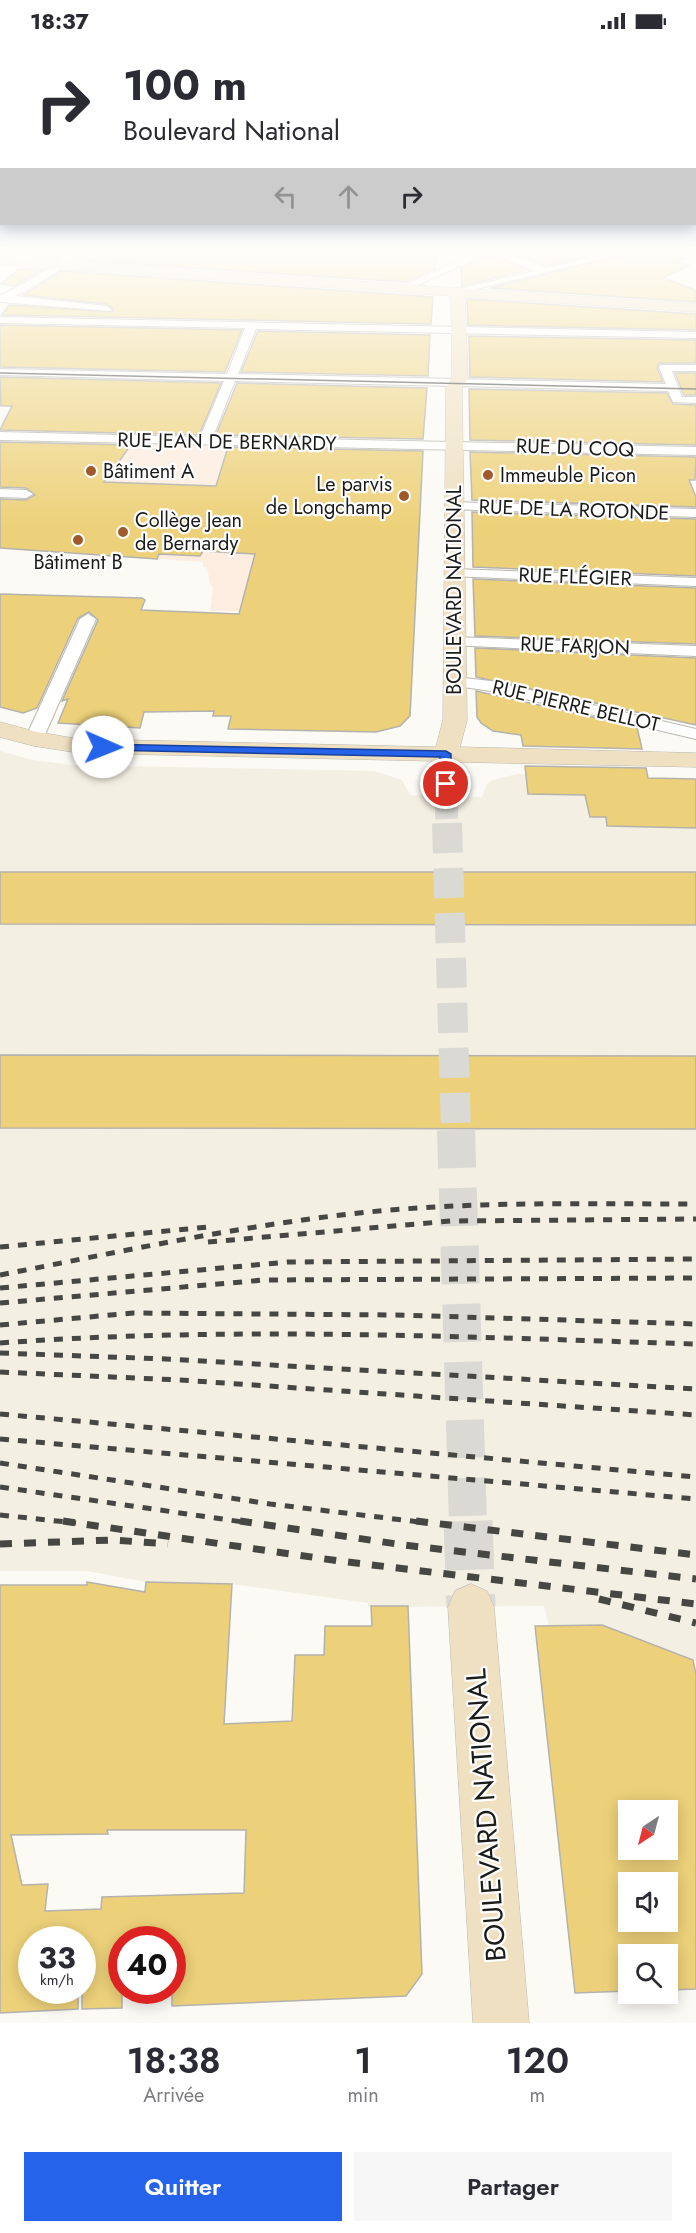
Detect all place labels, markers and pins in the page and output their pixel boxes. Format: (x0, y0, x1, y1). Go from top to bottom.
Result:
place label: Bâtiment A (103, 457, 195, 486)
place label: Immeuble Picon (500, 461, 636, 490)
marker: Bâtiment A (84, 464, 98, 478)
marker: Immeuble Picon (481, 468, 495, 482)
place label: Le parvis de Longchamp (266, 470, 392, 522)
marker: Le parvis de Longchamp (397, 489, 411, 503)
place label: Collège Jean de Bernardy (135, 506, 242, 558)
marker: Collège Jean de Bernardy (116, 525, 130, 539)
marker: Bâtiment B (71, 533, 85, 547)
place label: Bâtiment B (33, 548, 123, 577)
pin (420, 758, 471, 809)

